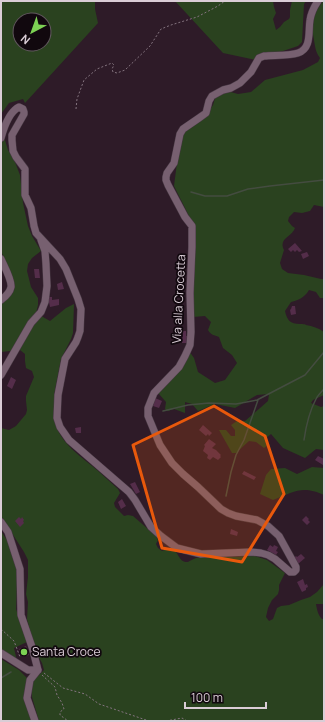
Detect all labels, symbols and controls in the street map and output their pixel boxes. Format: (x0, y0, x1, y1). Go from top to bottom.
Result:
north arrow (12, 12, 52, 52)
text: N (17, 32, 33, 48)
street label: Via alla Crocetta (168, 254, 189, 344)
place label: Santa Croce (32, 643, 100, 660)
marker: Santa Croce (19, 647, 29, 657)
scale bar (185, 684, 266, 710)
text: 100 m (191, 689, 223, 706)

